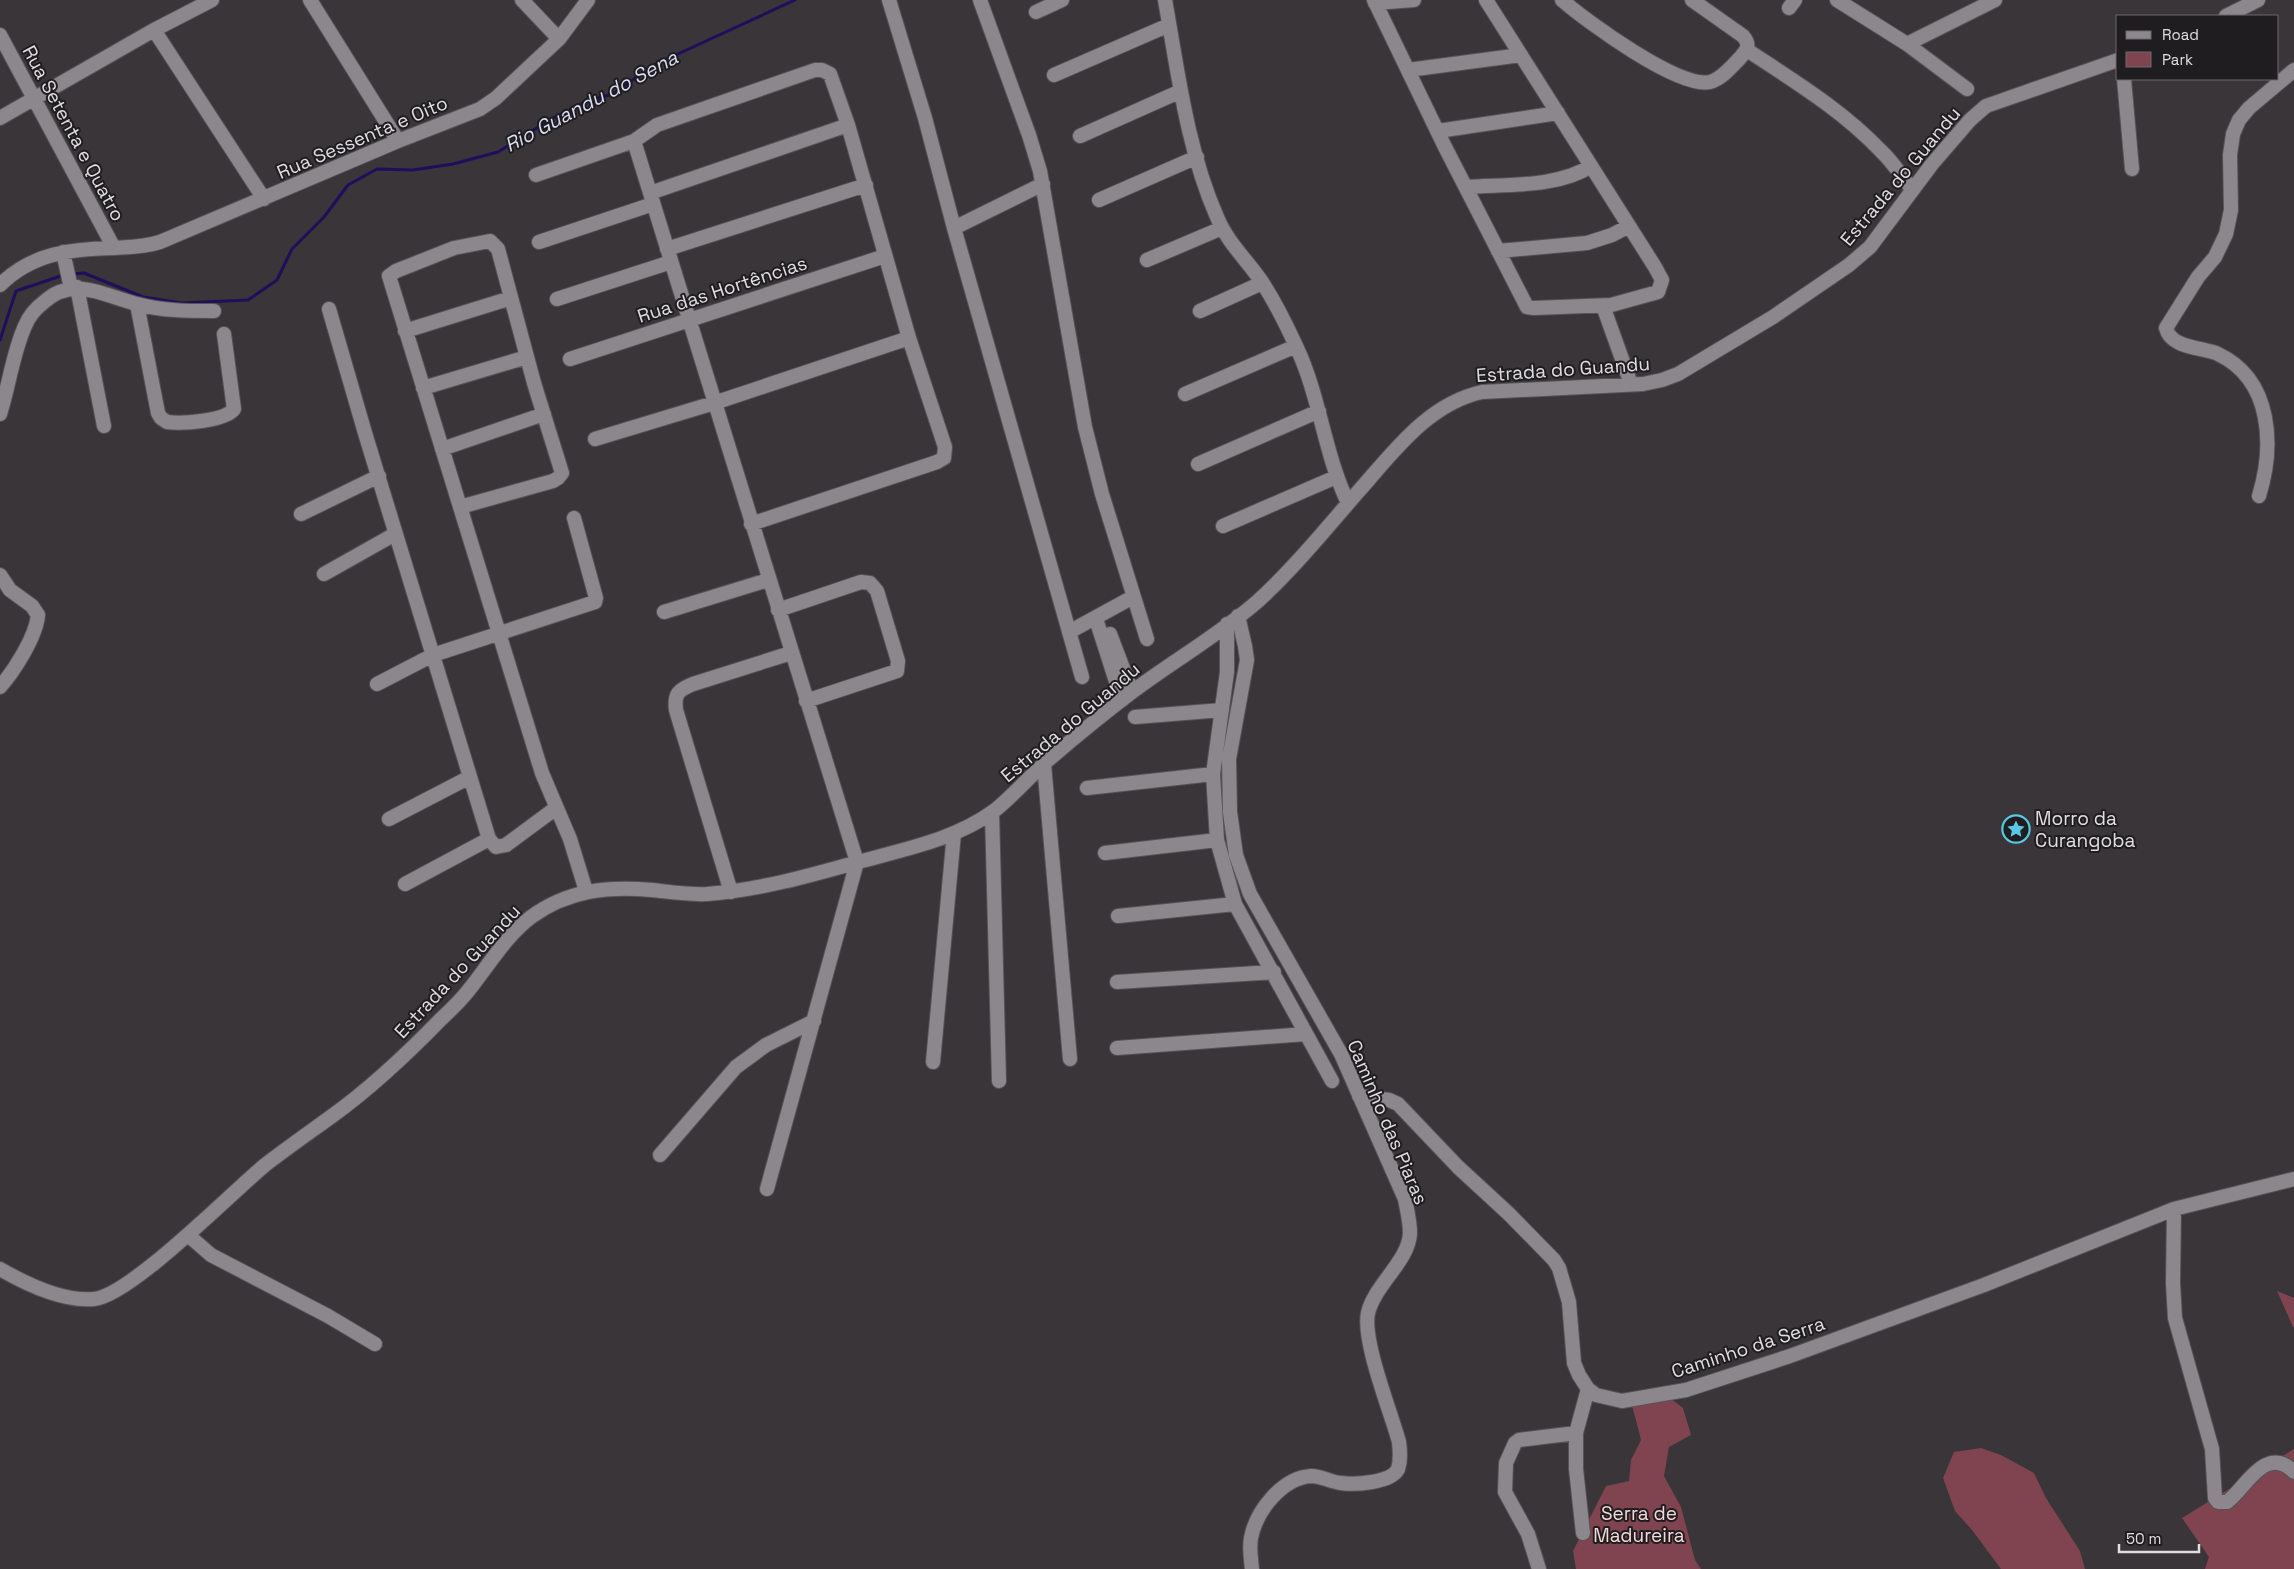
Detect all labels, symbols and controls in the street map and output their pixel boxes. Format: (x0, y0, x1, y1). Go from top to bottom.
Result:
legend (2116, 15, 2279, 80)
text: Road (2162, 25, 2199, 44)
street label: Rua Setenta e Quatro (17, 41, 131, 225)
water label: Rio Guandu do Sena (500, 44, 683, 158)
text: Park (2162, 50, 2193, 69)
street label: Rua Sessenta e Oito (273, 90, 451, 185)
street label: Estrada do Guandu (1835, 102, 1966, 251)
street label: Rua das Hortências (634, 250, 810, 329)
street label: Estrada do Guandu (1475, 351, 1651, 388)
street label: Estrada do Guandu (996, 657, 1145, 788)
place label: Morro da Curangoba (2035, 806, 2135, 853)
place icon: Morro da Curangoba (2001, 814, 2031, 844)
street label: Estrada do Guandu (389, 899, 526, 1044)
street label: Caminho das Piaras (1342, 1036, 1434, 1208)
street label: Caminho da Serra (1668, 1311, 1828, 1384)
park label: Serra de Madureira (1593, 1501, 1685, 1548)
scale bar (2119, 1522, 2199, 1554)
text: 50 m (2126, 1529, 2161, 1548)

